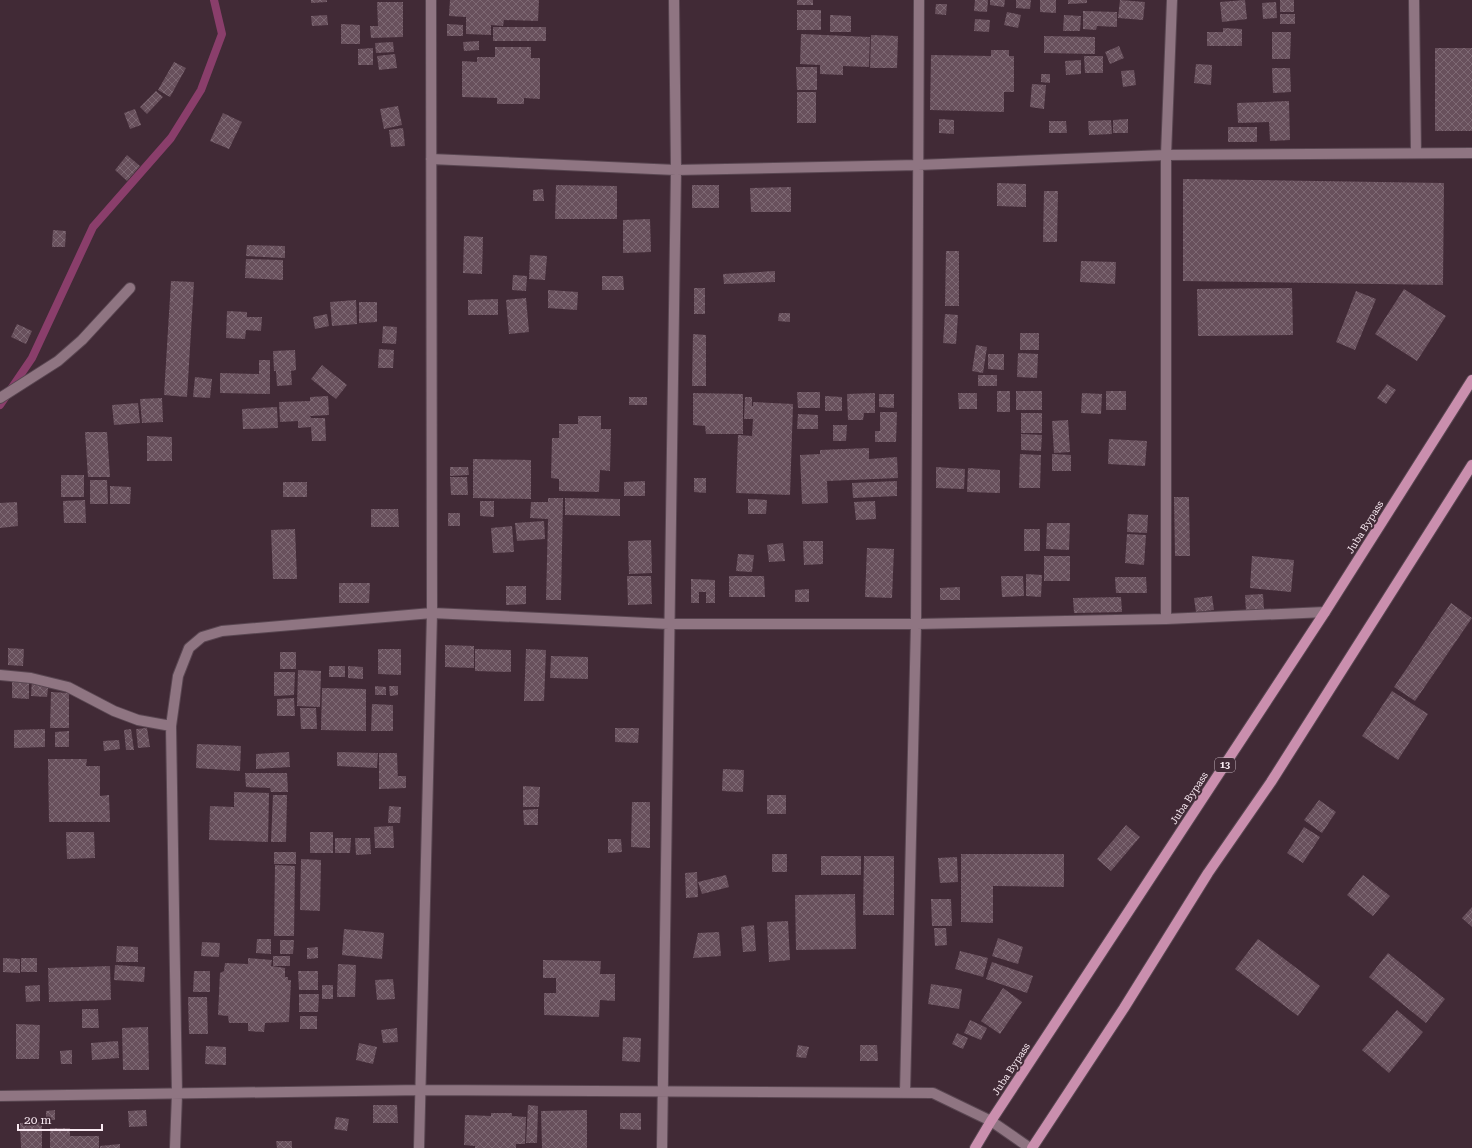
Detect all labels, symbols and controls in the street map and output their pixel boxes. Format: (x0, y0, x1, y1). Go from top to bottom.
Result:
street label: Juba Bypass (1344, 498, 1386, 555)
road number: 13 (1215, 758, 1235, 772)
street label: Juba Bypass (1168, 770, 1210, 826)
street label: Juba Bypass (990, 1041, 1032, 1097)
scale bar (18, 1106, 102, 1132)
text: 20 m (24, 1113, 51, 1127)

